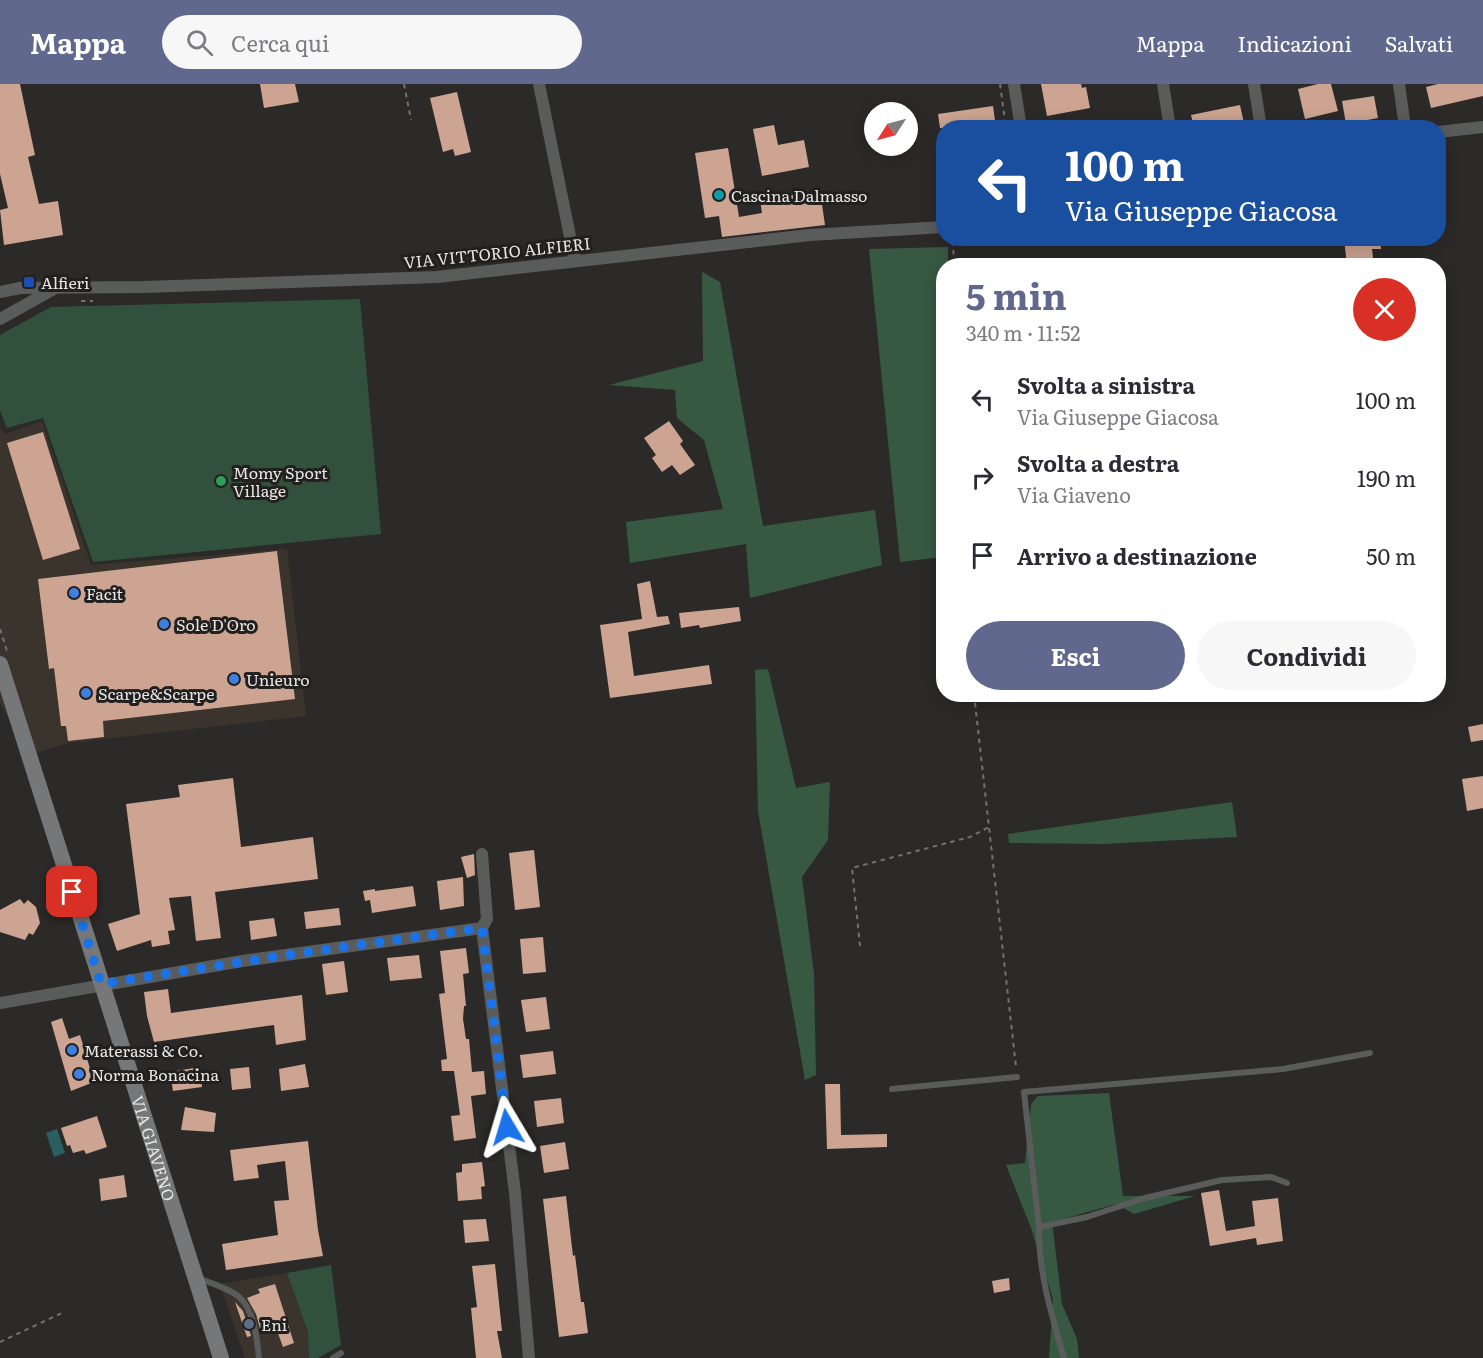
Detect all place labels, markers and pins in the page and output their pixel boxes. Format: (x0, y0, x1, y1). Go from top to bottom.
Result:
place label: Cascina Dalmasso (731, 183, 867, 207)
marker: Cascina Dalmasso (712, 188, 726, 202)
place label: Alfieri (41, 270, 89, 294)
marker: Alfieri (22, 275, 36, 289)
place label: Momy Sport Village (233, 460, 328, 502)
marker: Momy Sport Village (214, 474, 228, 488)
place label: Facit (86, 581, 124, 605)
marker: Facit (67, 586, 81, 600)
place label: Sole D'Oro (176, 612, 256, 636)
marker: Sole D'Oro (157, 617, 171, 631)
place label: Unieuro (246, 667, 310, 691)
marker: Unieuro (227, 672, 241, 686)
place label: Scarpe&Scarpe (98, 681, 214, 705)
marker: Scarpe&Scarpe (79, 686, 93, 700)
pin (46, 866, 97, 917)
place label: Materassi & Co. (84, 1038, 203, 1062)
marker: Materassi & Co. (65, 1043, 79, 1057)
place label: Norma Bonacina (91, 1062, 219, 1086)
marker: Norma Bonacina (72, 1067, 86, 1081)
place label: Eni (261, 1312, 287, 1336)
marker: Eni (242, 1317, 256, 1331)

